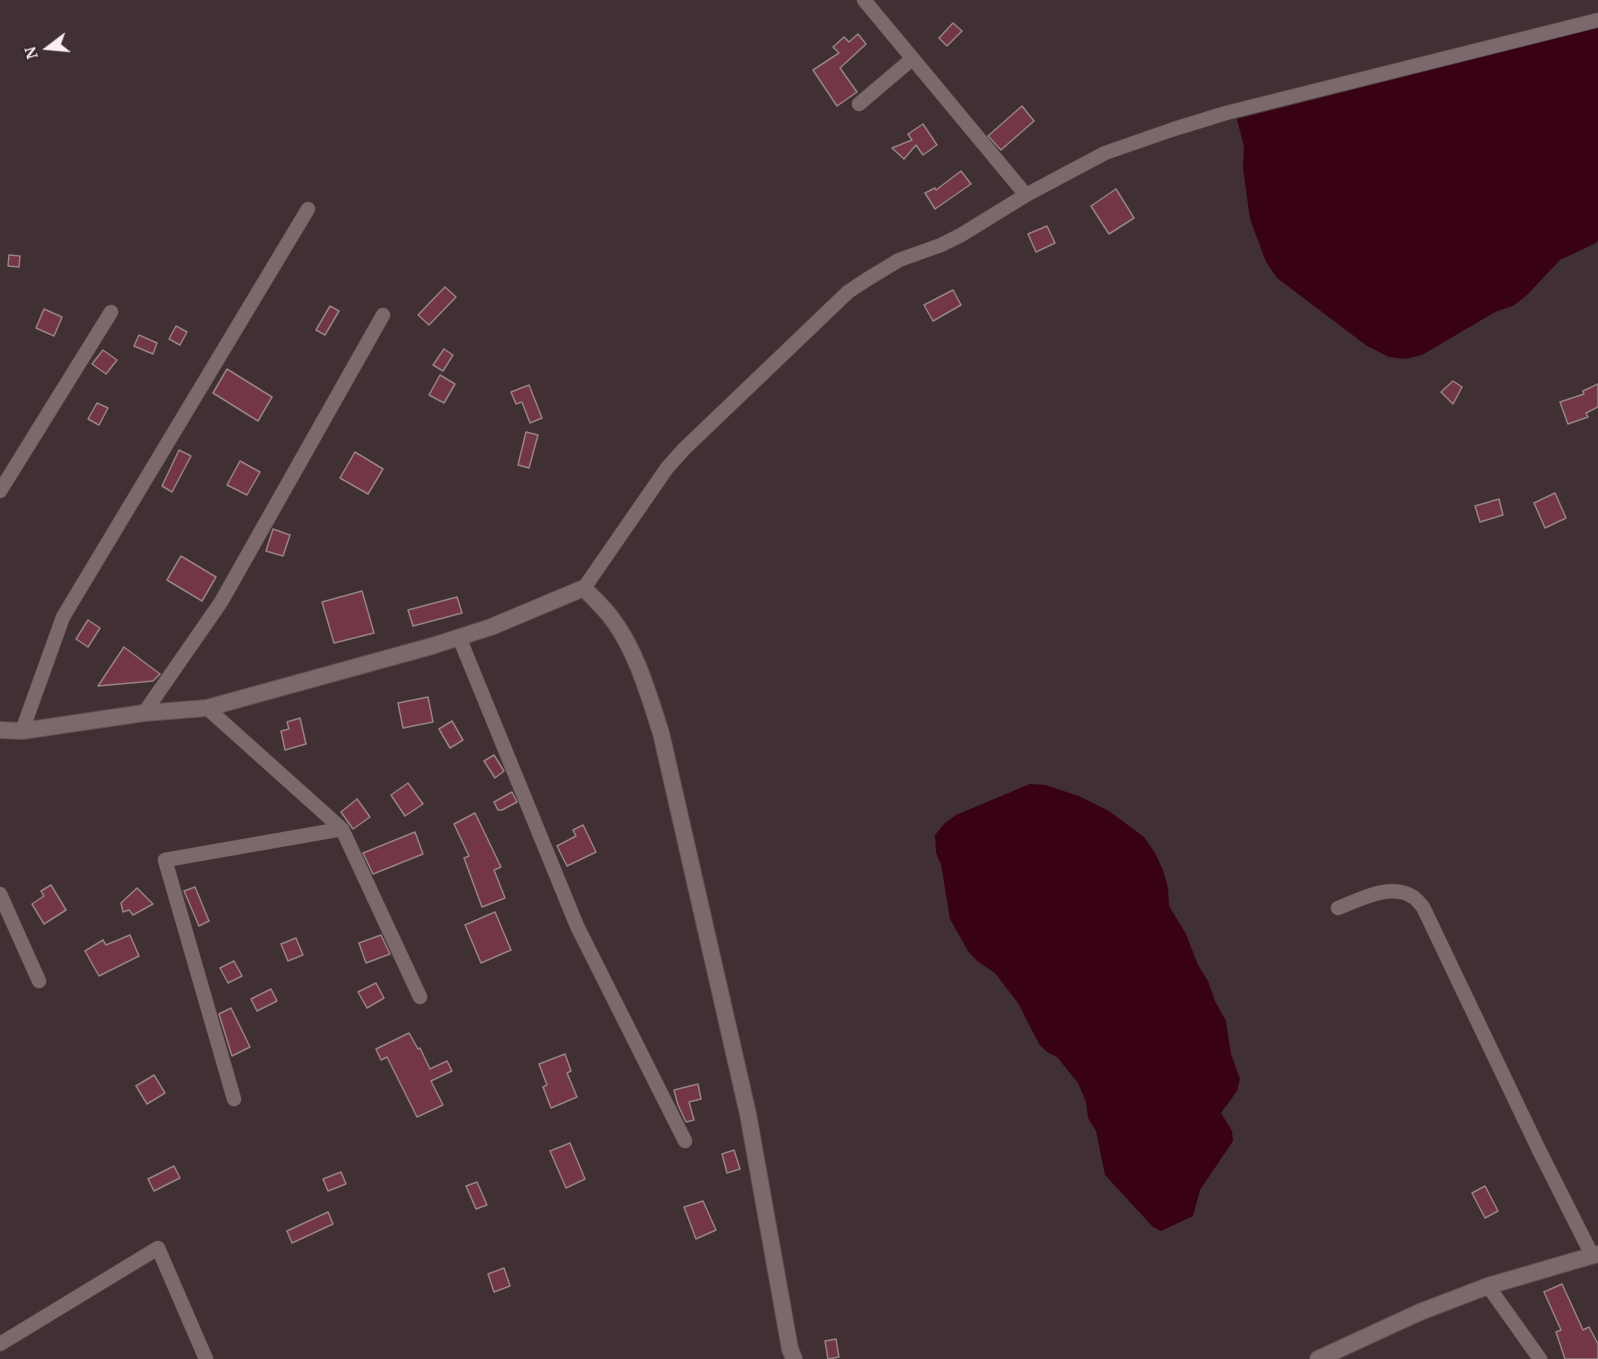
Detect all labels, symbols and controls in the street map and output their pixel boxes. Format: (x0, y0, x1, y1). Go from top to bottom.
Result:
north arrow (18, 18, 78, 78)
text: N (18, 44, 43, 62)

